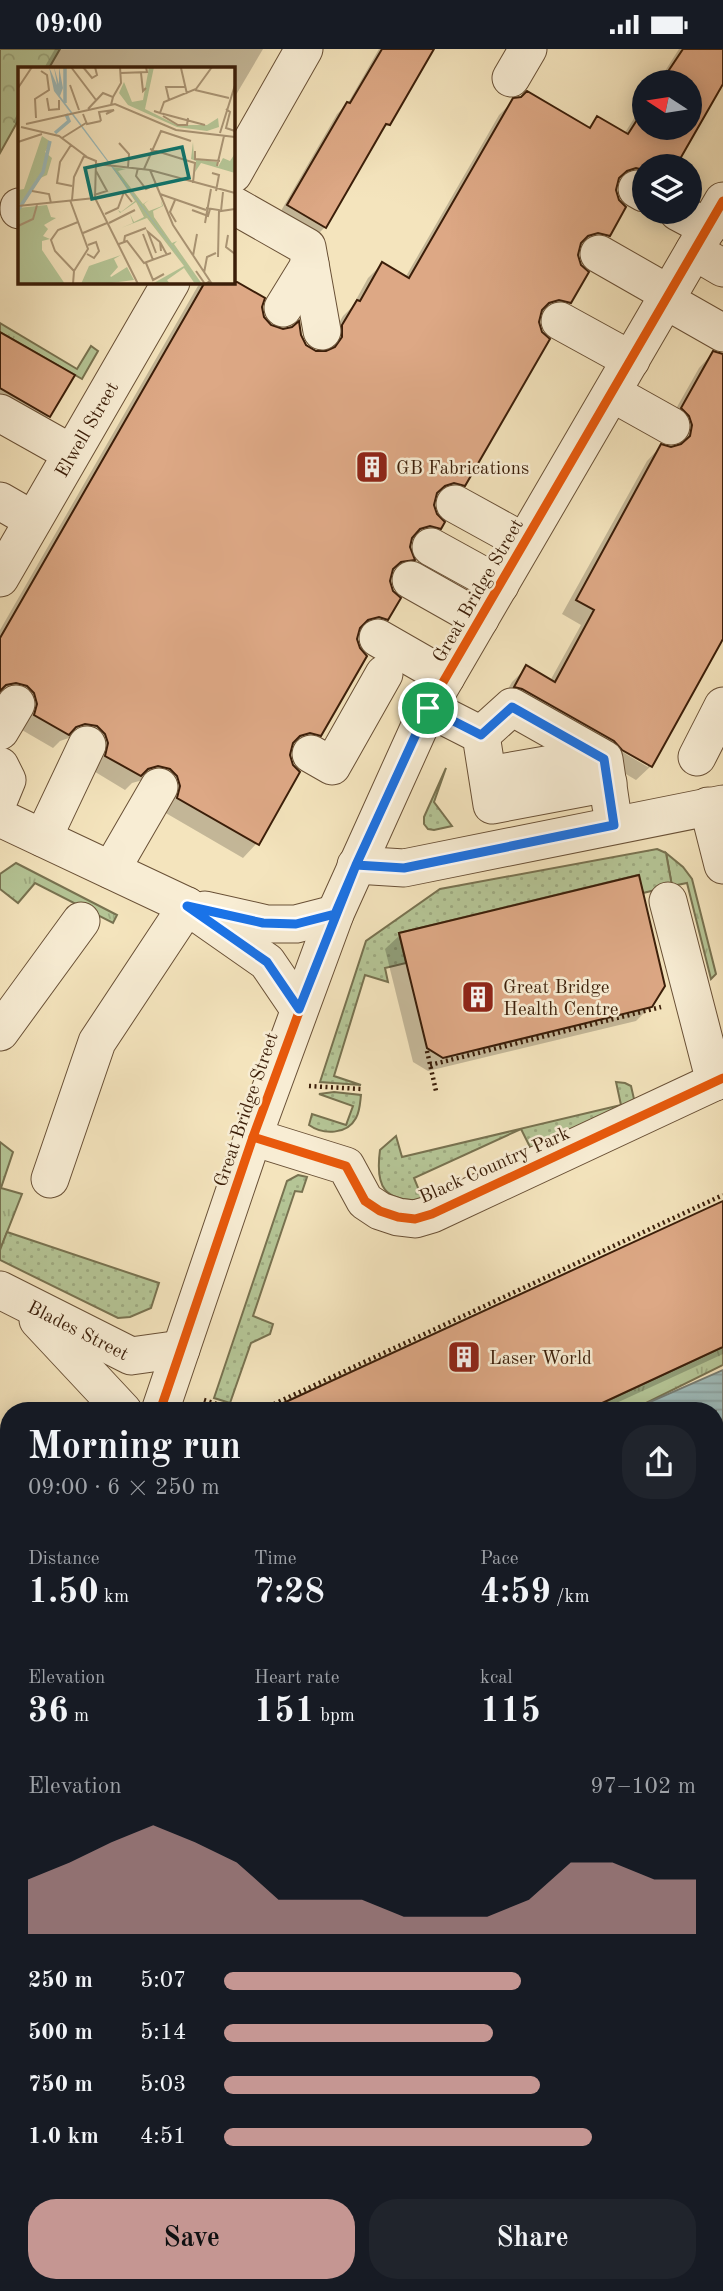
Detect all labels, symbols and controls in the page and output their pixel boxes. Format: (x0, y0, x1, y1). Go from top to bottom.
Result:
text: 09:00 (35, 12, 103, 38)
inset map (18, 67, 234, 283)
north arrow (632, 70, 702, 140)
map controls (632, 70, 702, 224)
button: layers (632, 154, 702, 224)
street label: Elwell Street (53, 379, 123, 481)
building icon: GB Fabrications (353, 448, 391, 486)
place label: GB Fabrications (396, 460, 529, 479)
street label: Great Bridge Street (430, 516, 528, 666)
pin (398, 678, 458, 738)
icon: arrive (409, 689, 447, 727)
building icon: Great Bridge Health Centre (459, 978, 497, 1016)
place label: Great Bridge Health Centre (503, 979, 618, 1020)
street label: Great Bridge Street (212, 1030, 283, 1190)
street label: Black Country Park (417, 1124, 573, 1208)
street label: Blades Street (24, 1299, 131, 1365)
building icon: Laser World (445, 1338, 483, 1376)
place label: Laser World (489, 1350, 592, 1369)
button: share (622, 1425, 696, 1499)
text: Morning run (28, 1429, 241, 1467)
text: 09:00 · 6 × 250 m (28, 1476, 220, 1499)
text: Distance (28, 1550, 100, 1569)
text: Time (254, 1550, 297, 1569)
text: Pace (480, 1550, 519, 1569)
text: 1.50 (28, 1575, 99, 1610)
text: 7:28 (254, 1575, 325, 1610)
text: 4:59 (480, 1575, 551, 1610)
text: km (99, 1588, 129, 1607)
text: /km (551, 1588, 590, 1607)
text: Elevation (28, 1669, 105, 1688)
text: Heart rate (254, 1669, 339, 1688)
text: kcal (480, 1669, 513, 1688)
text: 36 (28, 1694, 69, 1729)
text: 151 (254, 1694, 315, 1729)
text: 115 (480, 1694, 541, 1729)
text: m (69, 1707, 89, 1726)
text: bpm (315, 1707, 355, 1726)
text: Elevation (28, 1775, 122, 1798)
text: 97–102 m (590, 1775, 696, 1798)
text: 250 m (28, 1969, 93, 1992)
text: 5:07 (140, 1969, 186, 1992)
text: 500 m (28, 2021, 93, 2044)
text: 5:14 (140, 2021, 186, 2044)
text: 750 m (28, 2073, 93, 2096)
text: 5:03 (140, 2073, 186, 2096)
text: 1.0 km (28, 2125, 99, 2148)
text: 4:51 (140, 2125, 186, 2148)
button: Save (28, 2199, 355, 2279)
button: Share (369, 2199, 696, 2279)

